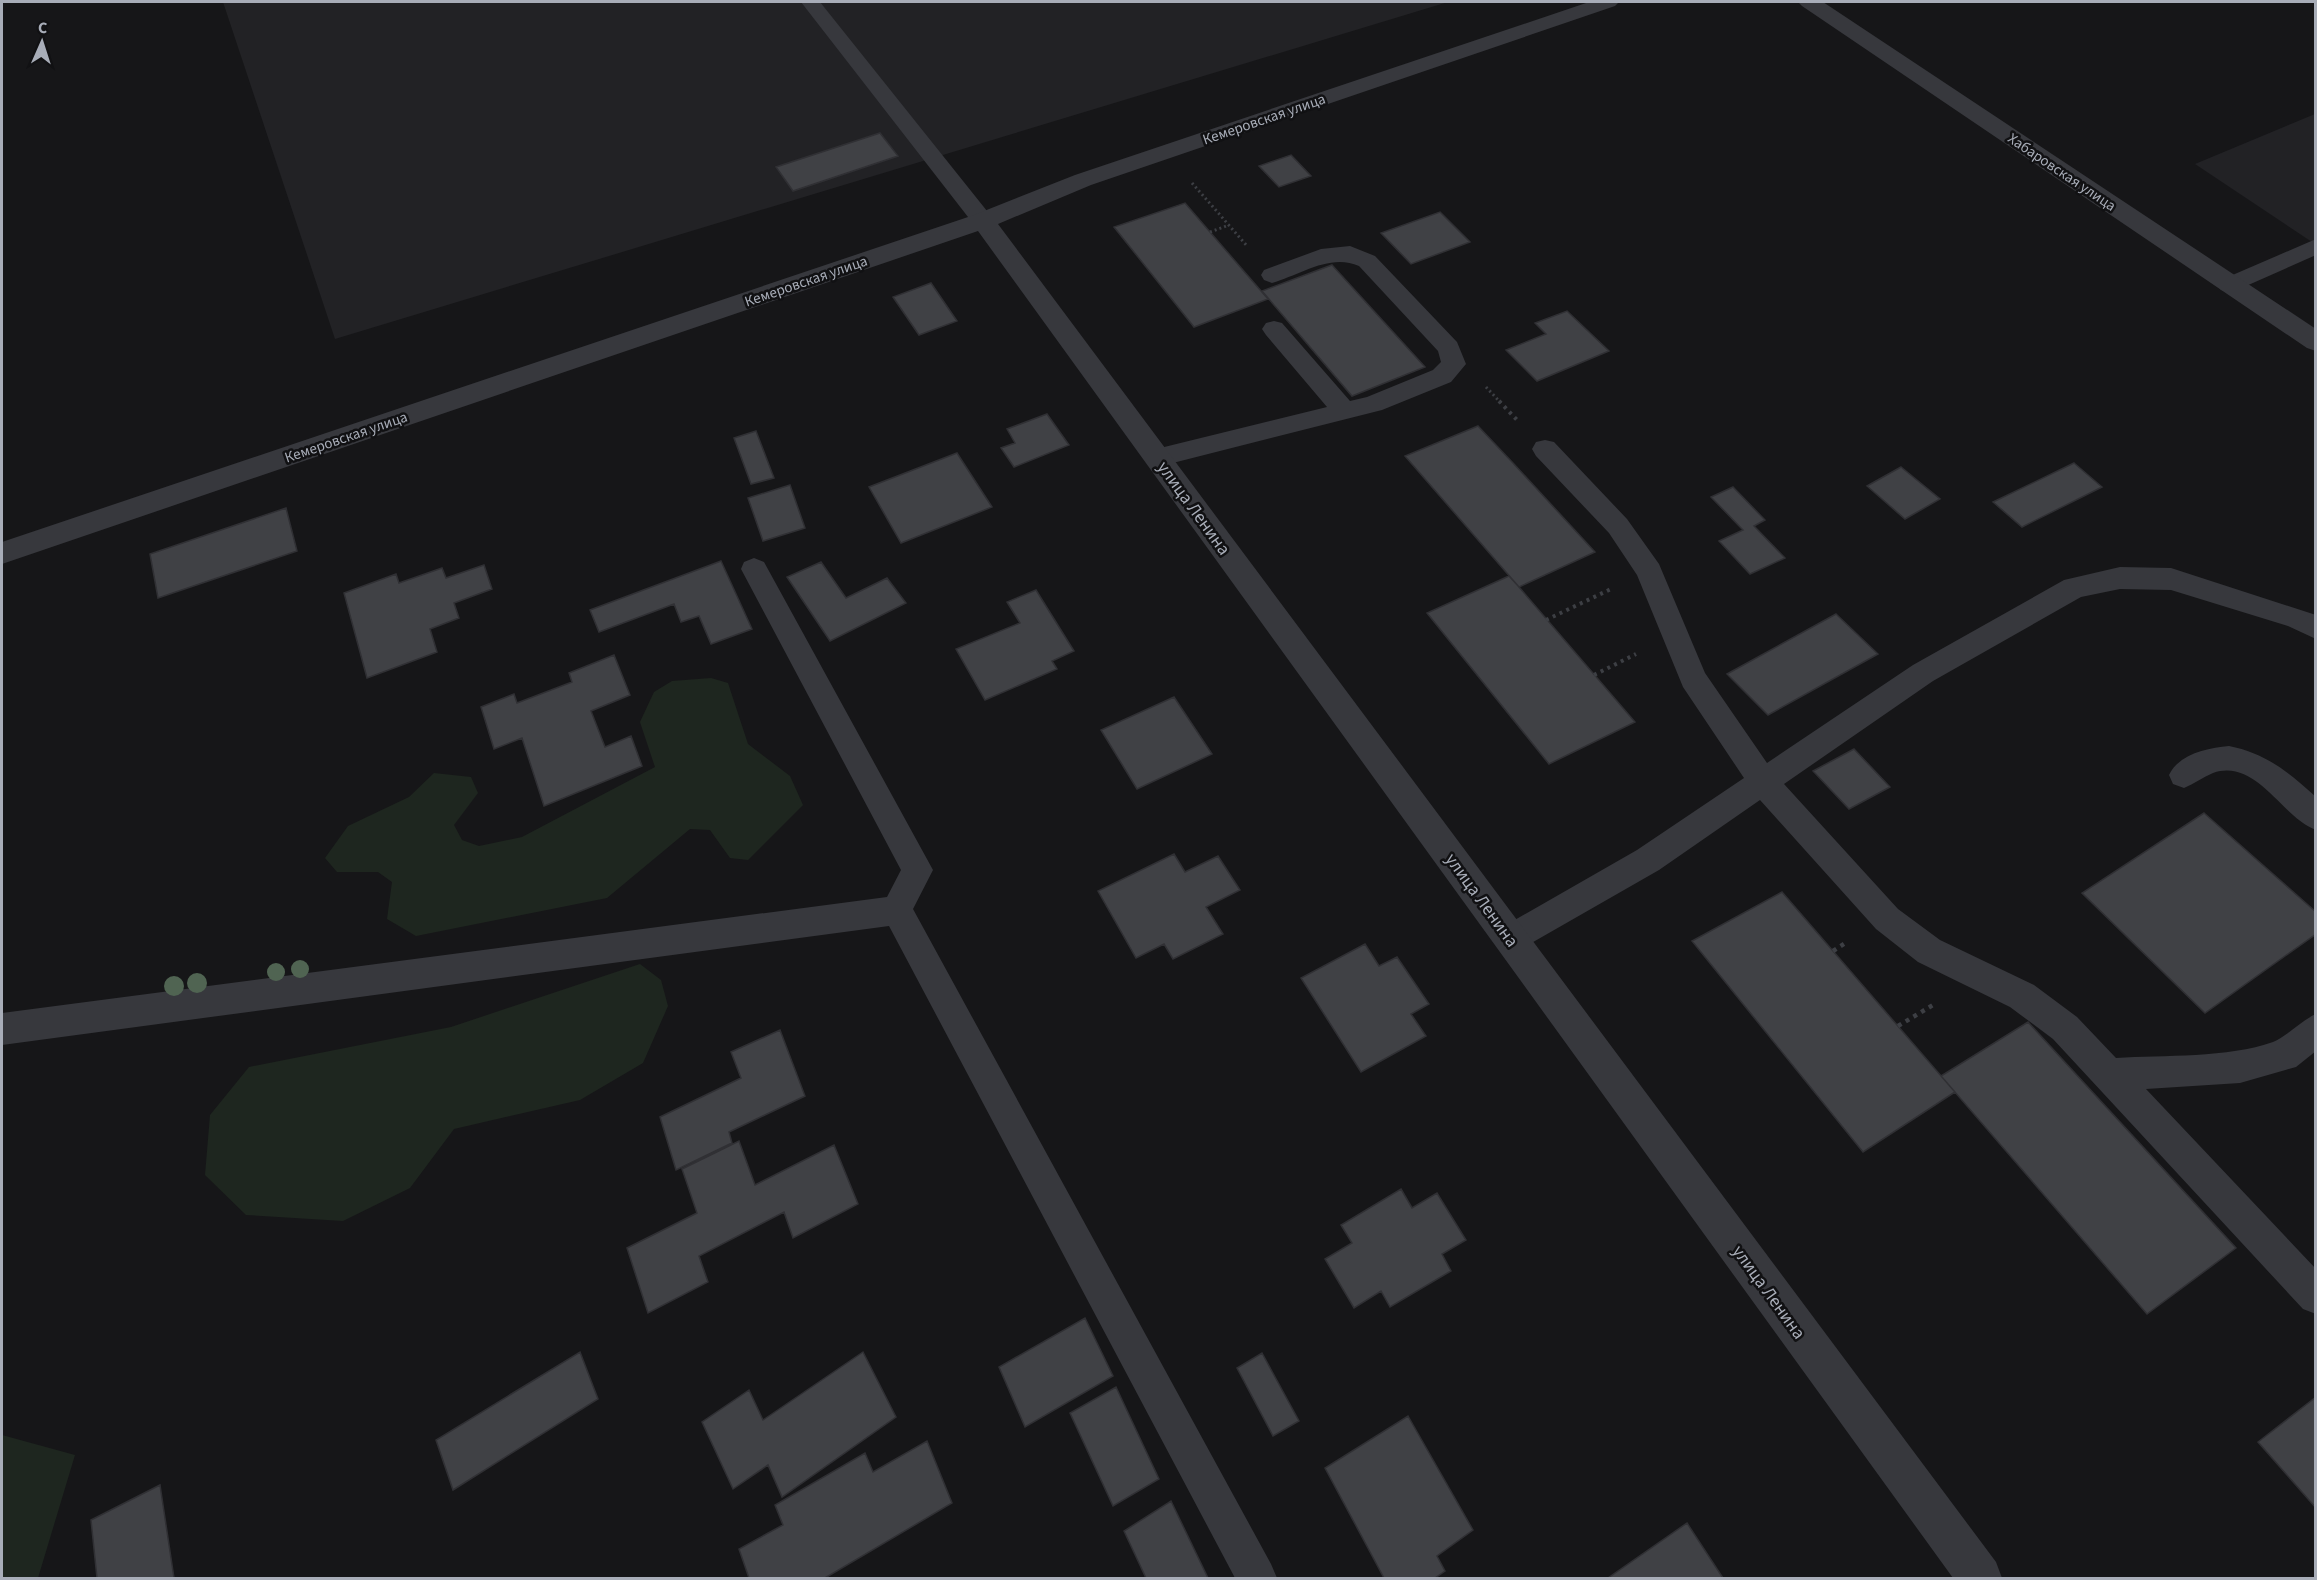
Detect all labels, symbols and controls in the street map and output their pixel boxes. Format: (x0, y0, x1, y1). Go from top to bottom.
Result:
north arrow (12, 12, 72, 72)
text: С (38, 17, 48, 39)
street label: Кемеровская улица (1200, 89, 1328, 150)
street label: Хабаровская улица (2003, 128, 2120, 216)
street label: Кемеровская улица (742, 251, 870, 312)
street label: Кемеровская улица (282, 407, 410, 468)
street label: улица Ленина (1151, 456, 1236, 560)
street label: улица Ленина (1439, 848, 1524, 952)
street label: улица Ленина (1726, 1240, 1811, 1344)

